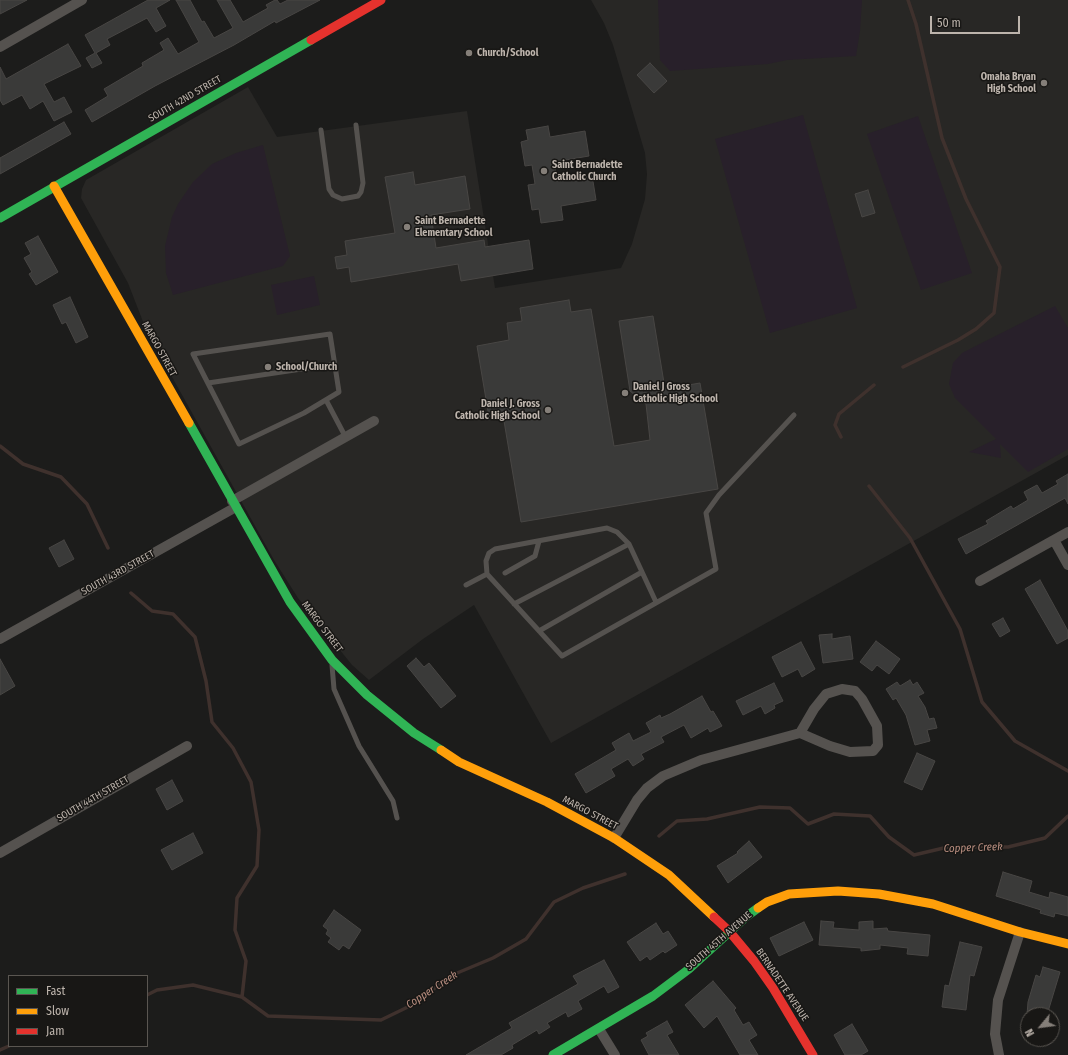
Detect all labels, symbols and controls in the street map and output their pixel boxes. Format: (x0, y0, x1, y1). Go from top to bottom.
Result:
scale bar (932, 8, 1022, 34)
text: 50 m (937, 16, 961, 30)
place label: Church/School (477, 47, 538, 59)
marker: Church/School (464, 48, 474, 58)
place label: Omaha Bryan High School (981, 71, 1036, 94)
street label: SOUTH 42ND STREET (146, 73, 224, 125)
marker: Omaha Bryan High School (1039, 78, 1049, 88)
place label: Saint Bernadette Catholic Church (552, 159, 623, 182)
marker: Saint Bernadette Catholic Church (539, 166, 549, 176)
place label: Saint Bernadette Elementary School (415, 215, 492, 238)
marker: Saint Bernadette Elementary School (402, 222, 412, 232)
street label: MARGO STREET (139, 319, 179, 379)
place label: School/Church (276, 361, 337, 373)
marker: School/Church (263, 362, 273, 372)
place label: Daniel J Gross Catholic High School (633, 381, 718, 404)
marker: Daniel J Gross Catholic High School (620, 388, 630, 398)
place label: Daniel J. Gross Catholic High School (455, 398, 540, 422)
marker: Daniel J. Gross Catholic High School (543, 405, 553, 415)
street label: SOUTH 43RD STREET (79, 548, 157, 598)
street label: MARGO STREET (299, 599, 345, 655)
street label: SOUTH 44TH STREET (55, 774, 131, 824)
street label: MARGO STREET (560, 793, 620, 833)
water label: Copper Creek (943, 840, 1003, 856)
street label: SOUTH 45TH AVENUE (683, 909, 755, 973)
street label: BERNADETTE AVENUE (753, 946, 811, 1024)
water label: Copper Creek (404, 968, 460, 1012)
legend (8, 975, 148, 1047)
text: Fast (46, 984, 65, 998)
text: Slow (46, 1004, 69, 1018)
north arrow (1020, 1007, 1060, 1047)
text: Jam (46, 1024, 64, 1038)
text: N (1023, 1027, 1037, 1039)

